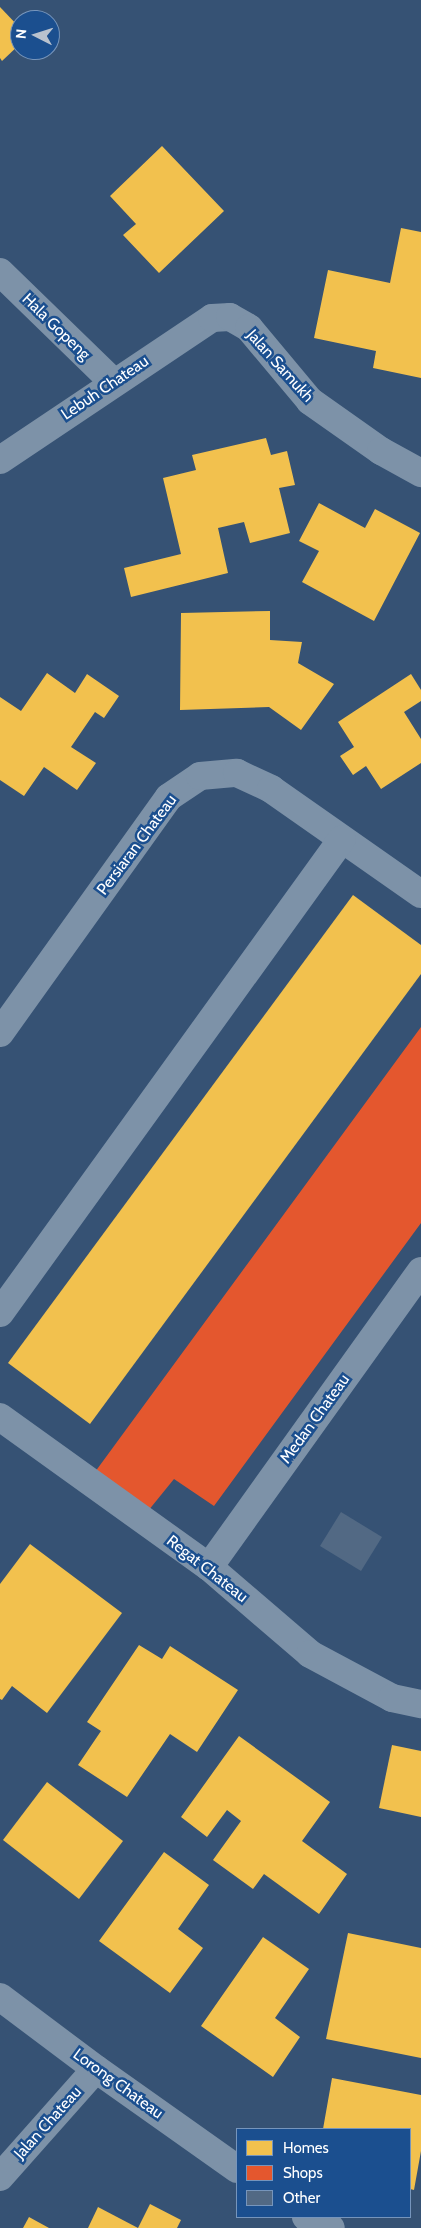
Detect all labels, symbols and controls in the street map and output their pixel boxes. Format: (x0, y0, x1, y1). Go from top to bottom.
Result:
north arrow (10, 10, 60, 60)
text: N (12, 28, 30, 39)
street label: Hala Gopeng (18, 290, 94, 364)
street label: Jalan Samukh (242, 326, 318, 406)
street label: Lebuh Chateau (58, 352, 152, 424)
street label: Persiaran Chateau (93, 791, 181, 899)
street label: Medan Chateau (276, 1371, 354, 1467)
street label: Regat Chateau (163, 1531, 251, 1607)
street label: Lorong Chateau (69, 2045, 167, 2123)
street label: Jalan Chateau (10, 2083, 86, 2163)
legend (236, 2128, 411, 2218)
text: Homes (283, 2139, 329, 2157)
text: Shops (283, 2164, 323, 2182)
text: Other (283, 2189, 320, 2207)

